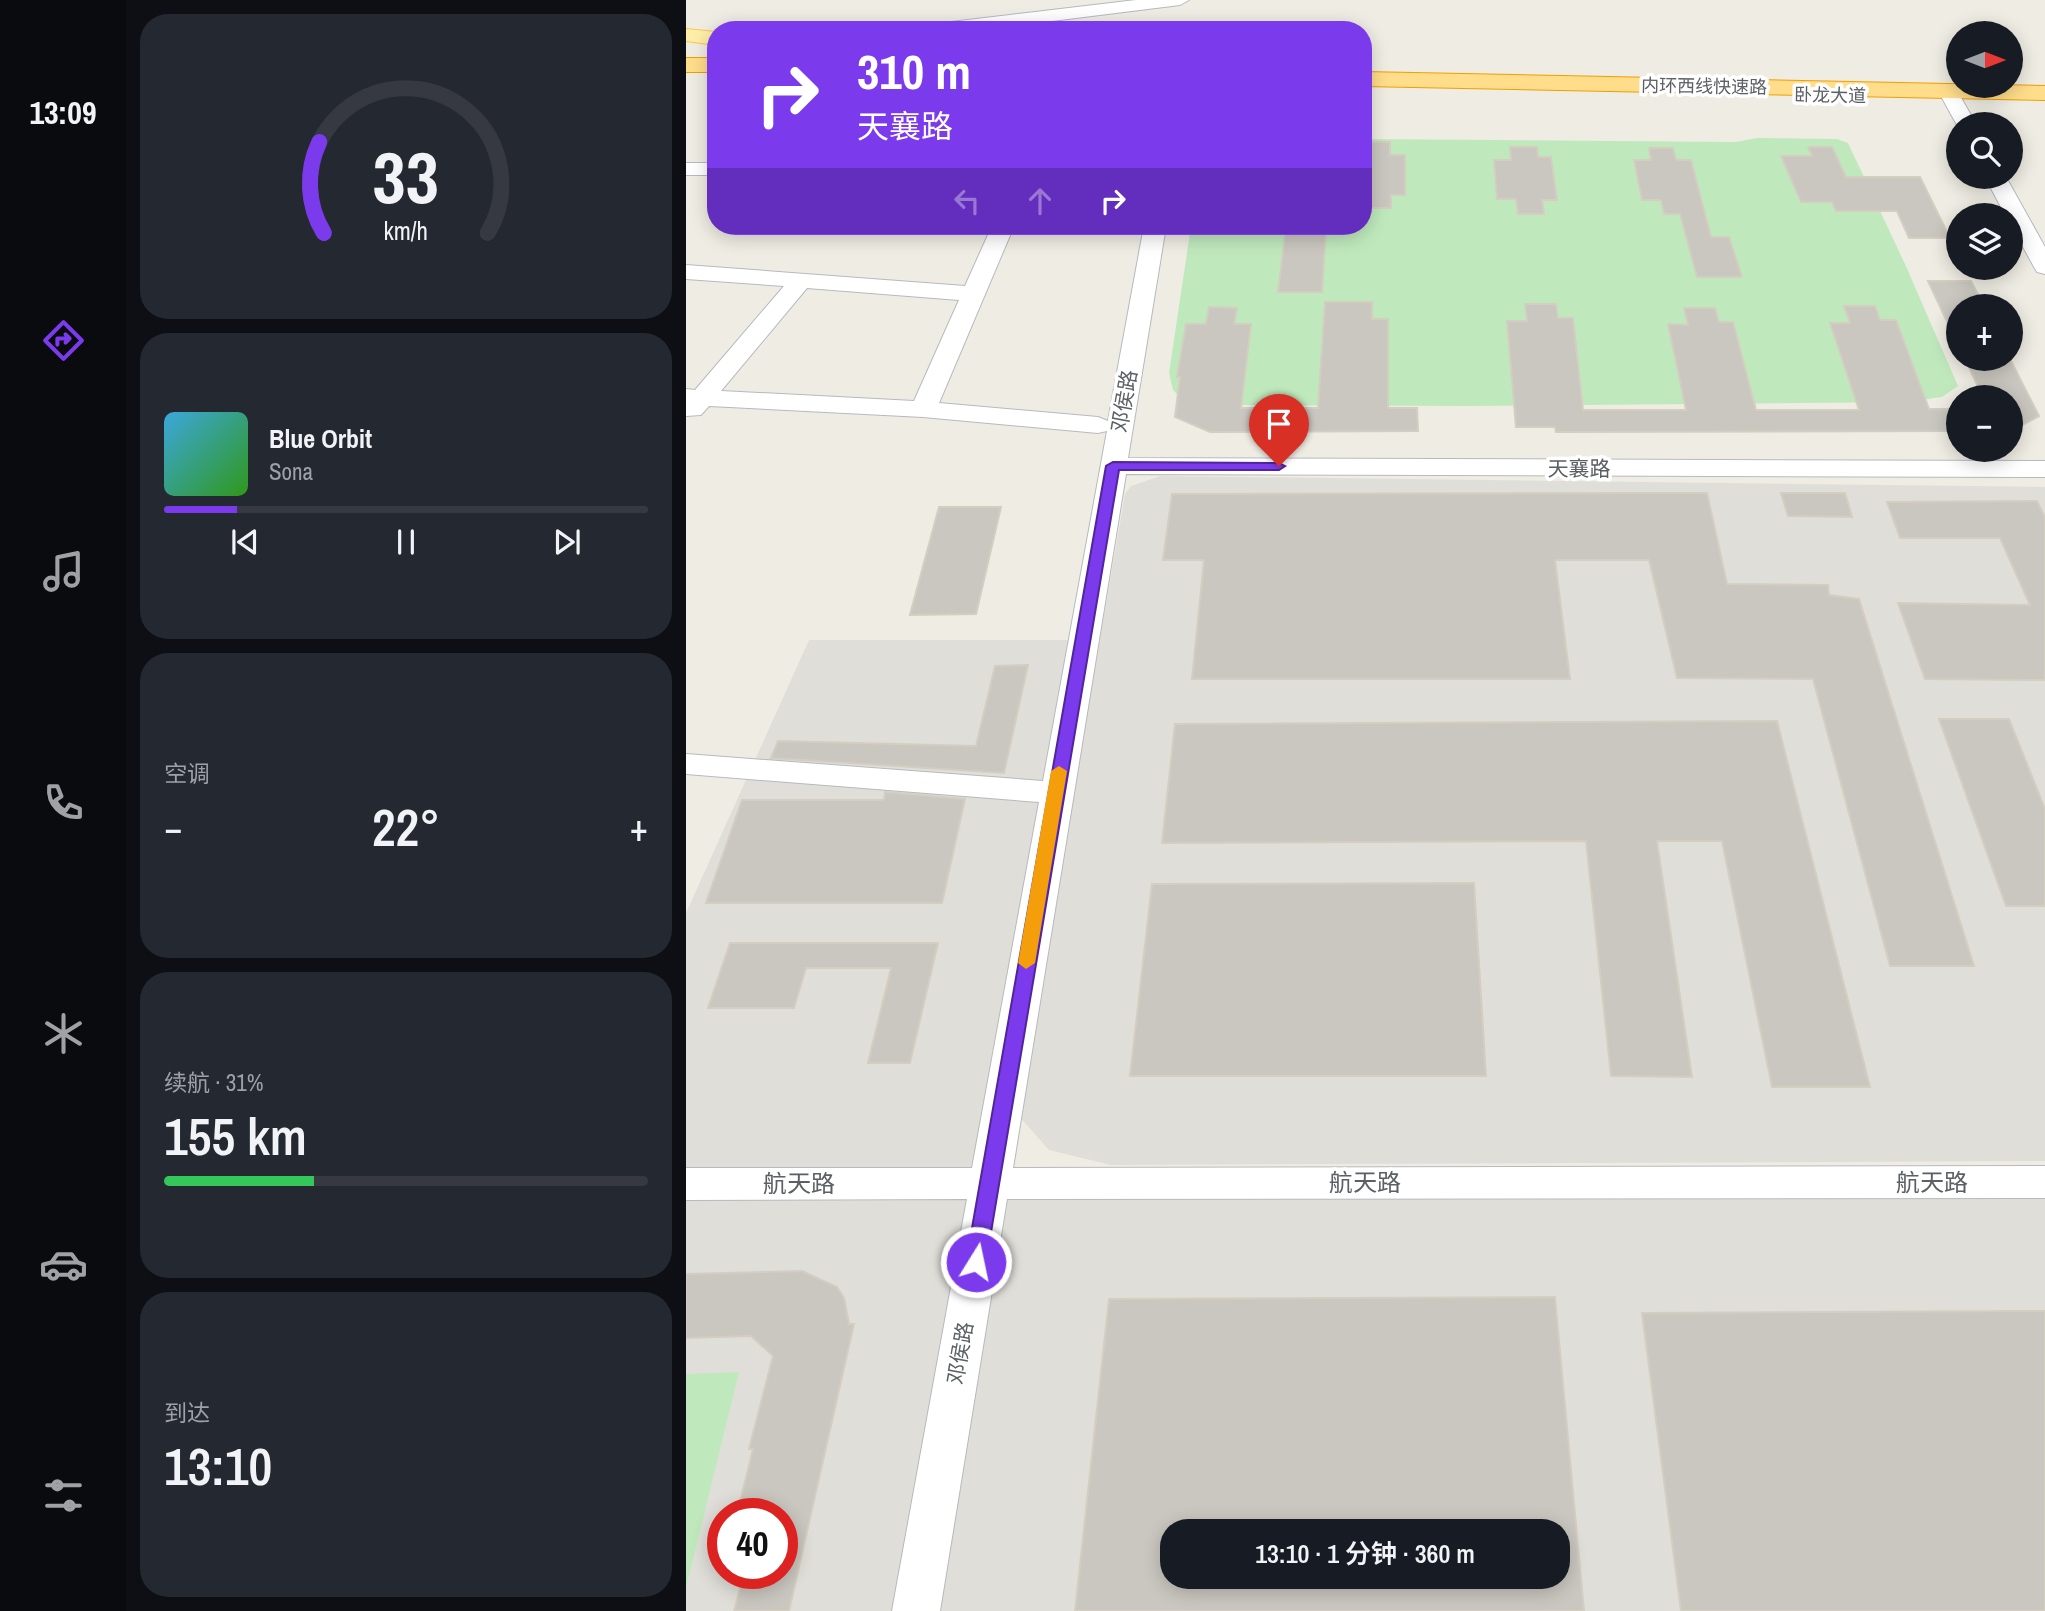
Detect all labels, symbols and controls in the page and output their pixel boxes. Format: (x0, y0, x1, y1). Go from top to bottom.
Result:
north arrow (1946, 21, 2023, 98)
map controls (1946, 21, 2023, 462)
text: 310 m (857, 38, 971, 104)
icon: right (742, 49, 833, 140)
street label: 内环西线快速路 (1641, 72, 1767, 100)
street label: 卧龙大道 (1794, 82, 1866, 108)
text: 13:09 (29, 91, 97, 134)
text: 天襄路 (857, 105, 953, 148)
button: search (1946, 112, 2023, 189)
text: 33 (373, 128, 439, 226)
icon: left (948, 182, 986, 220)
icon: ahead (1021, 182, 1059, 220)
icon: right (1094, 182, 1132, 220)
button: layers (1946, 203, 2023, 280)
text: km/h (384, 214, 428, 248)
button: + (1946, 294, 2023, 371)
icon: directions (39, 316, 88, 365)
street label: 邓侯路 (1104, 367, 1144, 435)
button: − (1946, 385, 2023, 462)
pin (1249, 394, 1309, 466)
icon: arrive (1260, 405, 1298, 443)
text: Blue Orbit (269, 421, 372, 456)
street label: 天襄路 (1548, 454, 1611, 483)
text: Sona (269, 456, 313, 487)
icon: previous (226, 523, 264, 561)
icon: pause (387, 523, 425, 561)
icon: next (548, 523, 586, 561)
icon: music (39, 547, 88, 596)
text: 空调 (164, 758, 210, 789)
icon: phone (39, 778, 88, 827)
text: 22° (372, 792, 440, 862)
text: − (164, 802, 182, 853)
text: + (630, 802, 648, 853)
icon: climate (39, 1009, 88, 1058)
text: 续航 · 31% (164, 1067, 263, 1098)
text: 155 km (164, 1101, 307, 1171)
street label: 航天路 (1329, 1166, 1401, 1198)
street label: 航天路 (1896, 1166, 1968, 1198)
street label: 航天路 (763, 1167, 835, 1199)
position arrow (939, 1225, 1013, 1299)
icon: car (39, 1240, 88, 1289)
street label: 邓侯路 (940, 1319, 980, 1387)
text: 到达 (164, 1397, 210, 1428)
text: 13:10 (164, 1431, 272, 1501)
icon: filters (39, 1471, 88, 1520)
speed limit sign: 40 (707, 1498, 798, 1589)
text: 13:10 · 1 分钟 · 360 m (1255, 1536, 1475, 1571)

